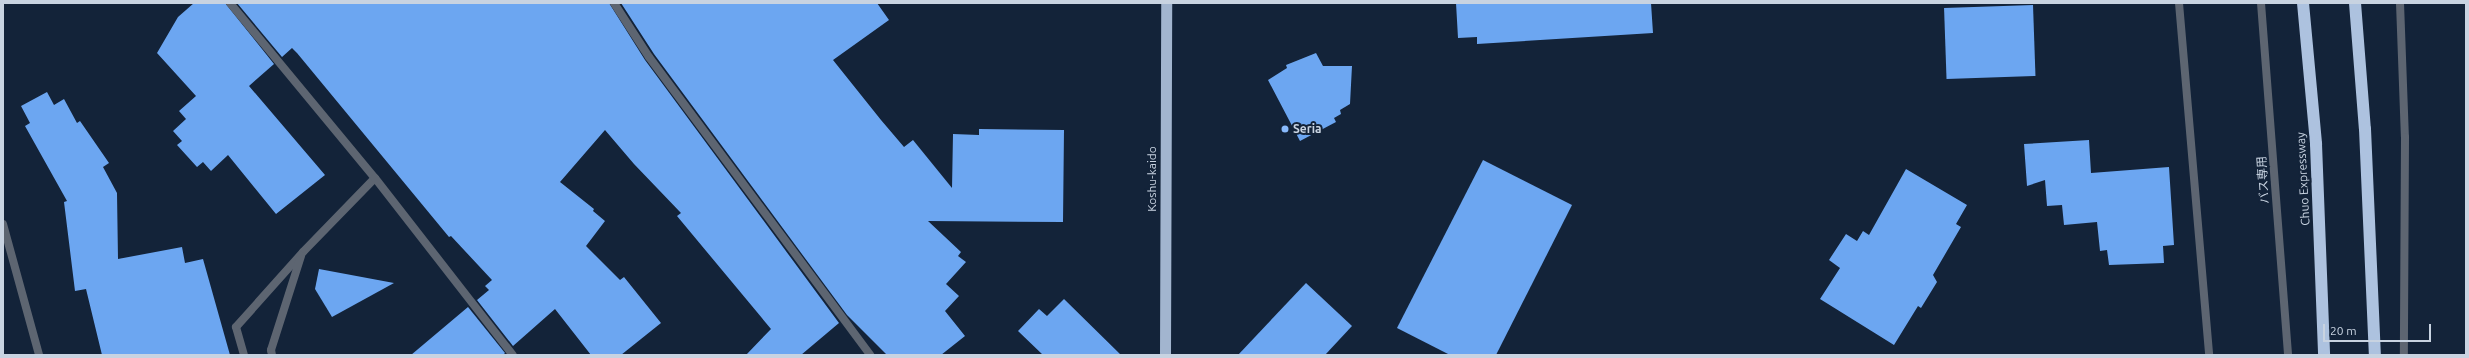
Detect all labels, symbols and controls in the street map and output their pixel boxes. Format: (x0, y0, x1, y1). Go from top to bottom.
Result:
place label: Seria (1293, 122, 1322, 136)
marker: Seria (1280, 124, 1290, 134)
street label: Chuo Expressway (2293, 132, 2313, 226)
street label: Koshu-kaido (1145, 146, 1159, 212)
street label: バス専用 (2254, 156, 2272, 204)
scale bar (2325, 316, 2433, 342)
text: 20 m (2330, 324, 2357, 337)

